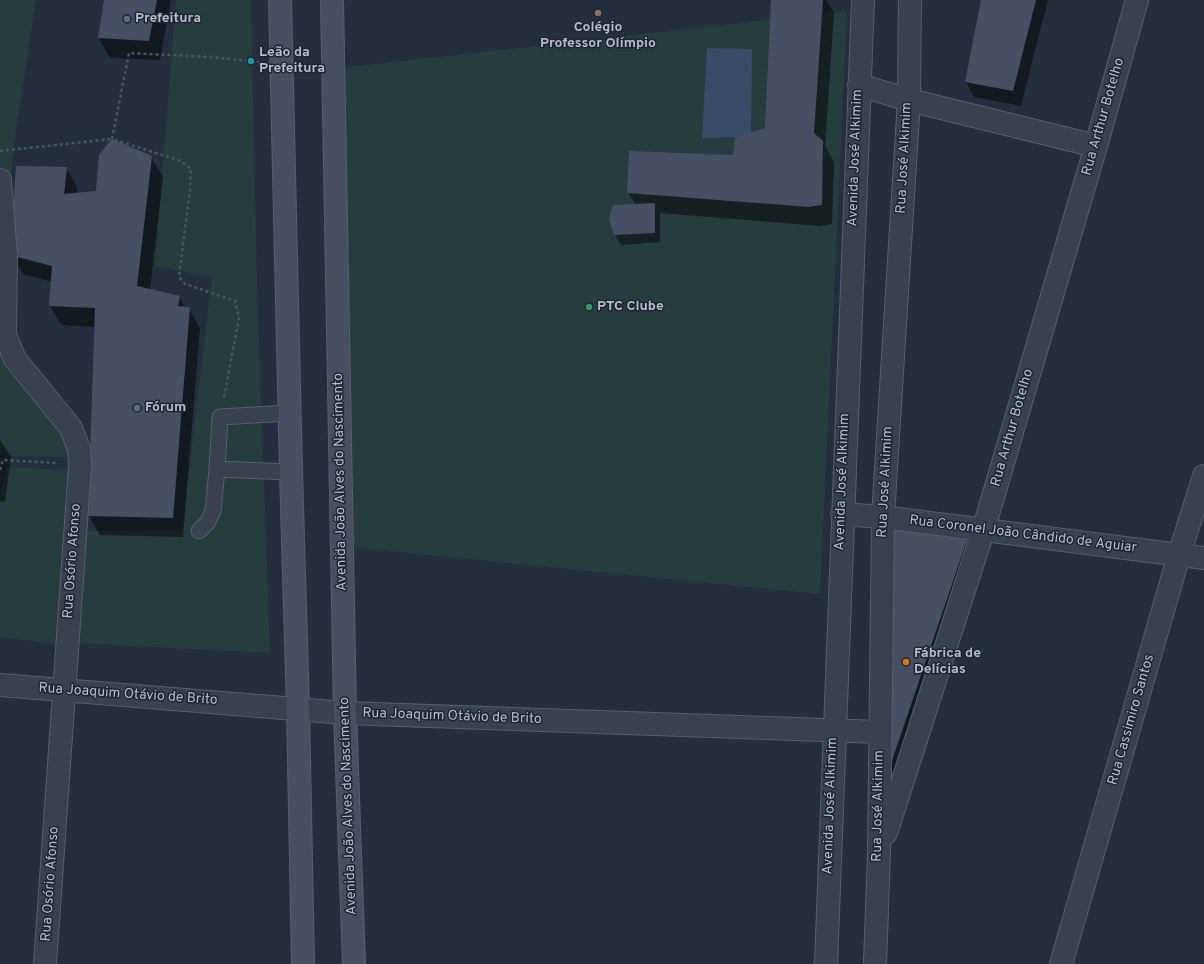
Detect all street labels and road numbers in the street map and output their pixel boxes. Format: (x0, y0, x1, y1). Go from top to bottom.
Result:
street label: Rua Arthur Botelho (1079, 56, 1129, 178)
street label: Avenida José Alkimim (845, 89, 867, 227)
street label: Rua José Alkimim (894, 102, 916, 214)
street label: Rua Arthur Botelho (988, 367, 1038, 489)
street label: Avenida João Alves do Nascimento (331, 373, 351, 591)
street label: Avenida José Alkimim (832, 413, 854, 551)
street label: Rua José Alkimim (875, 426, 897, 538)
street label: Rua Osório Afonso (61, 503, 85, 619)
street label: Rua Coronel João Cândido de Aguiar (908, 513, 1138, 557)
street label: Rua Cassimiro Santos (1105, 653, 1159, 787)
street label: Rua Joaquim Otávio de Brito (38, 680, 218, 710)
street label: Avenida João Alves do Nascimento (337, 697, 361, 915)
street label: Rua Joaquim Otávio de Brito (362, 705, 542, 729)
street label: Avenida José Alkimim (820, 737, 842, 875)
street label: Rua José Alkimim (870, 750, 888, 862)
street label: Rua Osório Afonso (39, 826, 63, 942)

